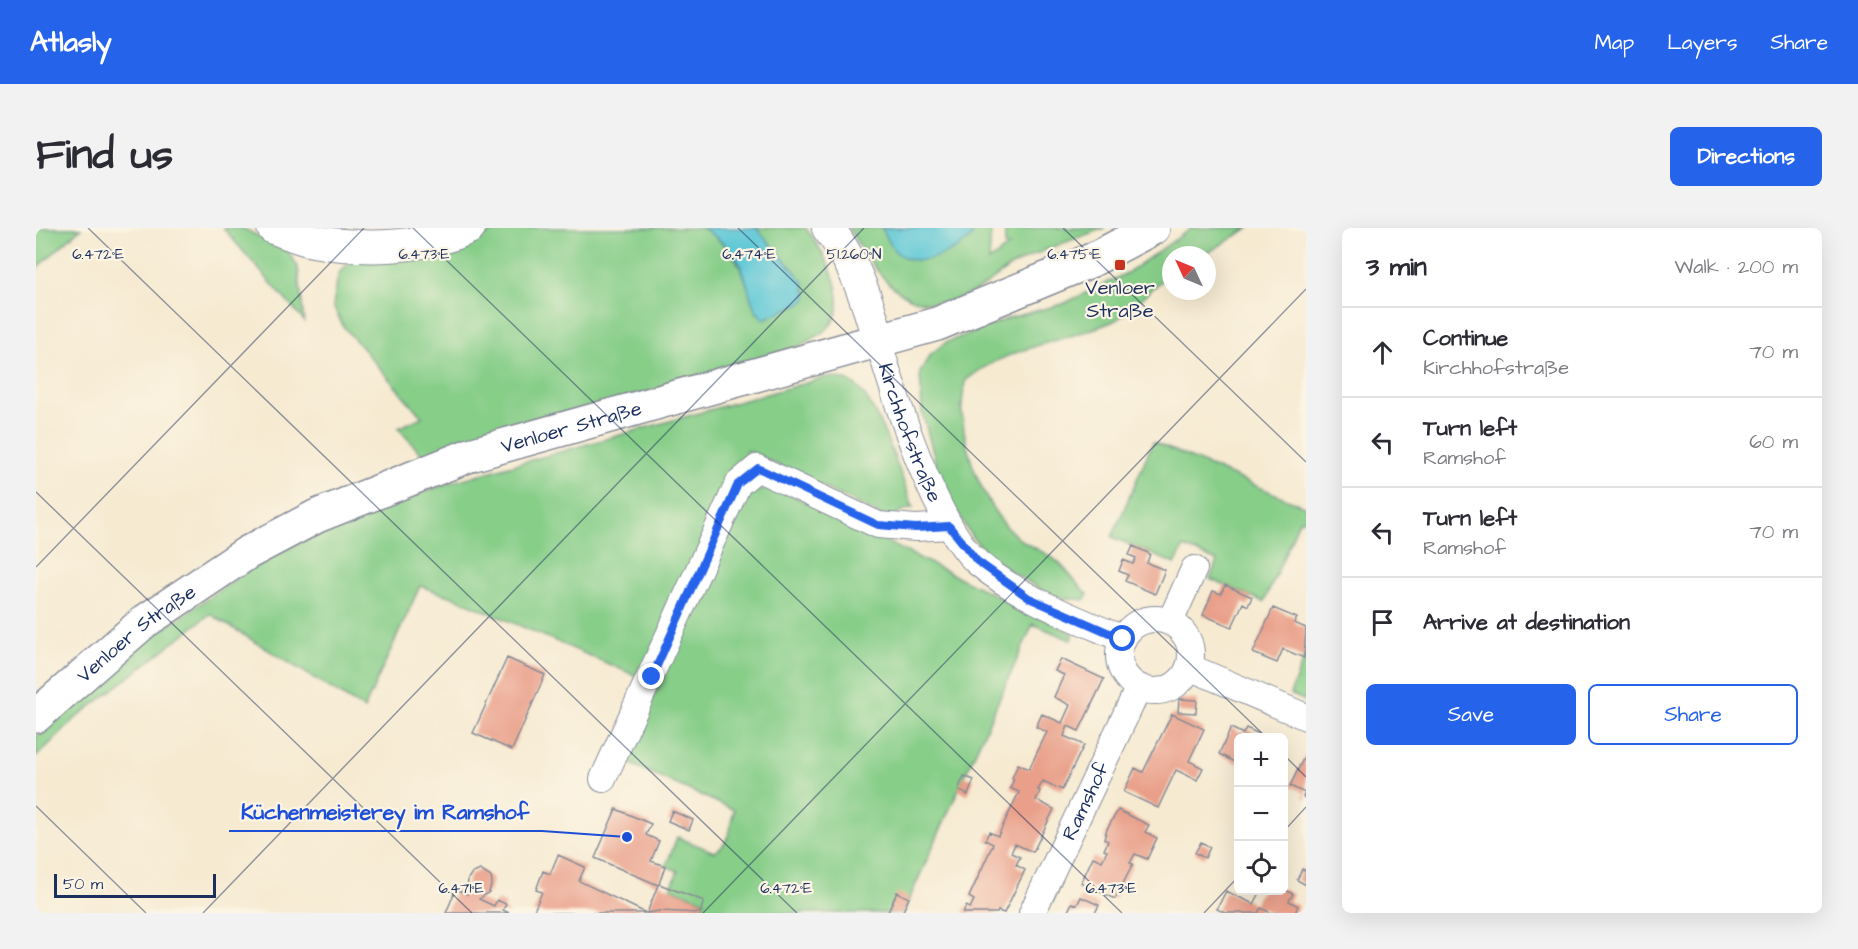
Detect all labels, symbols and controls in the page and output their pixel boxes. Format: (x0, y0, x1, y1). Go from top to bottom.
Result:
text: Atlasly (30, 23, 112, 62)
text: Map (1594, 28, 1634, 57)
text: Layers (1667, 28, 1737, 57)
text: Share (1770, 28, 1828, 57)
text: Find us (36, 127, 173, 185)
button: Directions (1670, 127, 1822, 186)
text: 6.472°E (72, 244, 124, 265)
text: 6.473°E (399, 244, 449, 265)
text: 6.474°E (722, 244, 776, 265)
text: 51.260°N (827, 244, 881, 265)
text: 6.475°E (1047, 244, 1101, 265)
north arrow (1162, 246, 1216, 300)
text: 3 min (1366, 249, 1427, 285)
text: Walk · 200 m (1675, 253, 1798, 281)
marker: Venloer Straße (1113, 258, 1127, 272)
place label: Venloer Straße (1085, 274, 1155, 325)
text: Continue (1423, 323, 1508, 354)
icon: ahead (1366, 336, 1399, 369)
text: 70 m (1750, 338, 1798, 366)
text: Kirchhofstraße (1423, 354, 1569, 382)
street label: Kirchhofstraße (871, 360, 948, 507)
street label: Venloer Straße (498, 395, 645, 461)
text: Turn left (1423, 413, 1517, 444)
icon: left (1366, 426, 1399, 459)
text: 60 m (1749, 428, 1798, 456)
text: Ramshof (1423, 444, 1506, 472)
text: Turn left (1423, 503, 1517, 534)
icon: left (1366, 516, 1399, 549)
text: 70 m (1750, 518, 1798, 546)
text: Ramshof (1423, 534, 1506, 562)
street label: Venloer Straße (71, 578, 202, 690)
icon: arrive (1366, 606, 1399, 639)
text: Arrive at destination (1423, 607, 1630, 638)
route start (1109, 625, 1135, 651)
route end (638, 663, 664, 689)
button: Save (1366, 684, 1576, 745)
button: Share (1588, 684, 1798, 745)
map controls (1234, 733, 1288, 895)
button: + (1234, 733, 1288, 787)
street label: Ramshof (1056, 758, 1116, 845)
button: − (1234, 787, 1288, 841)
callout: Küchenmeisterey im Ramshof (229, 792, 542, 831)
text: Küchenmeisterey im Ramshof (241, 798, 530, 830)
button: locate (1234, 841, 1288, 895)
scale bar (54, 871, 216, 898)
text: 50 m (63, 873, 103, 895)
text: 6.471°E (438, 878, 484, 899)
text: 6.472°E (760, 878, 812, 899)
text: 6.473°E (1086, 878, 1136, 899)

